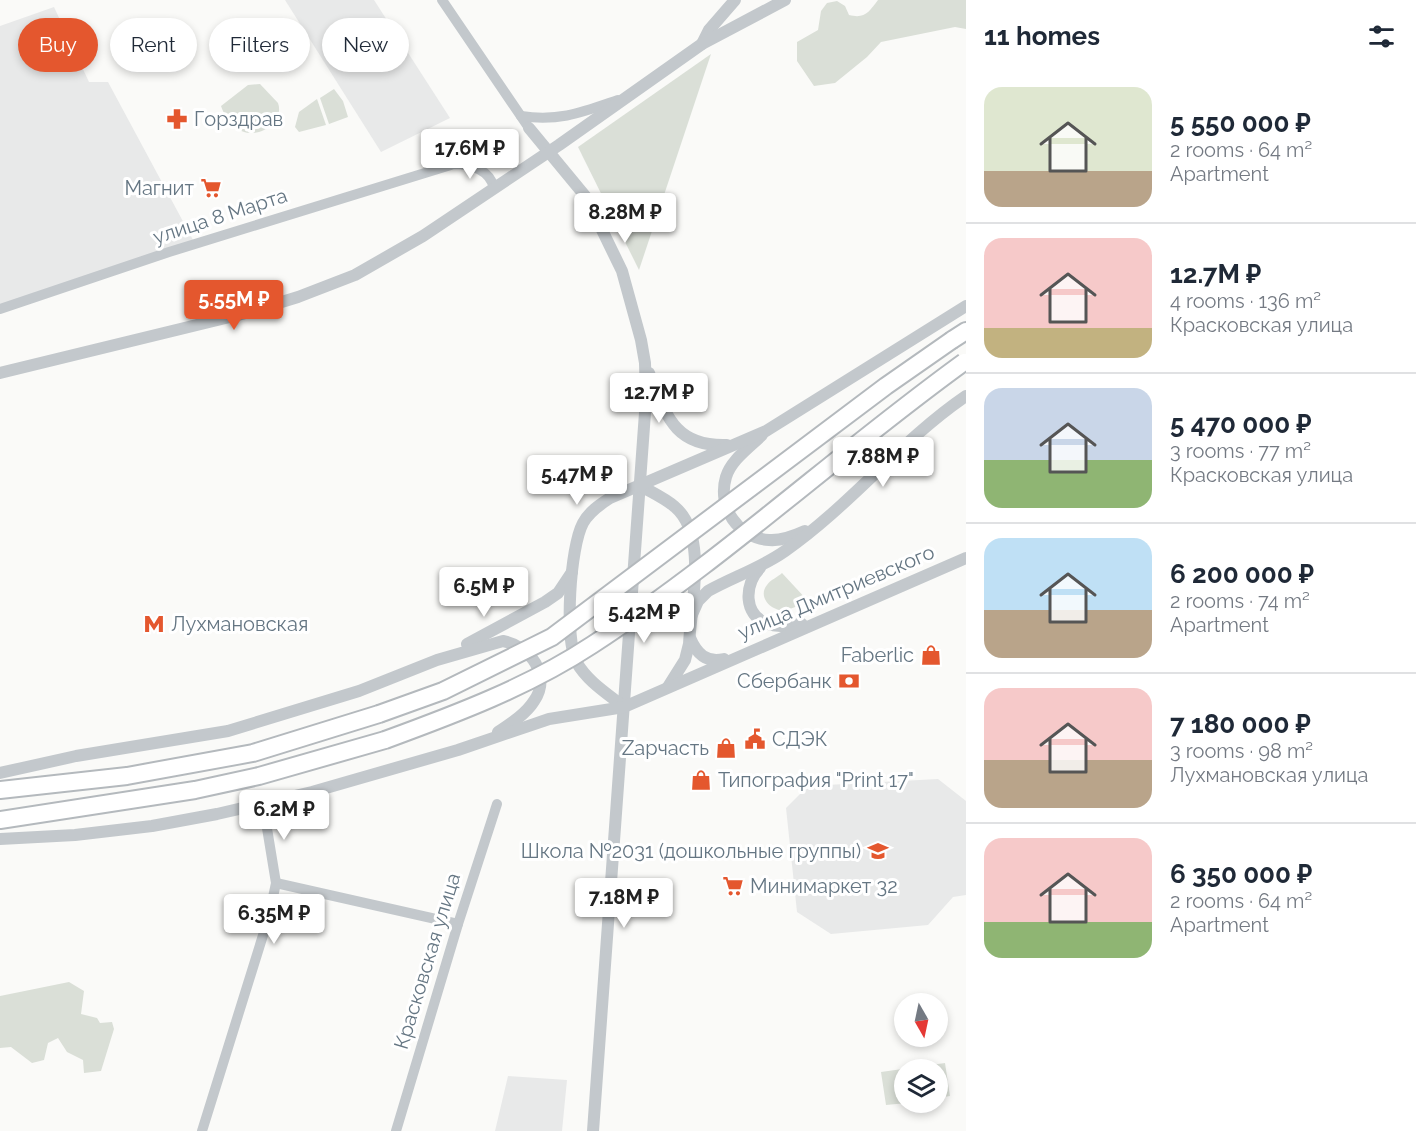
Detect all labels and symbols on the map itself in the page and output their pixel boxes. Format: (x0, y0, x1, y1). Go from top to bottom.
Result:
pharmacy icon: Горздрав (165, 107, 189, 131)
place label: Горздрав (194, 107, 283, 131)
pin: 17.6M ₽ (415, 129, 525, 180)
place label: Магнит (124, 176, 194, 200)
supermarket icon: Магнит (199, 176, 223, 200)
street label: улица 8 Марта (150, 183, 290, 249)
pin: 8.28M ₽ (570, 193, 680, 244)
pin: 5.55M ₽ (179, 280, 289, 331)
pin: 12.7M ₽ (604, 373, 714, 424)
pin: 7.88M ₽ (828, 437, 938, 488)
pin: 5.47M ₽ (522, 455, 632, 506)
street label: улица Дмитриевского (734, 540, 938, 644)
pin: 6.5M ₽ (435, 567, 533, 618)
pin: 5.42M ₽ (589, 593, 699, 644)
metro station icon: Лухмановская (142, 612, 166, 636)
place label: Лухмановская (171, 612, 308, 636)
place label: Faberlic (841, 643, 914, 667)
shop icon: Faberlic (919, 643, 943, 667)
place label: Сбербанк (737, 669, 832, 693)
bank icon: Сбербанк (837, 669, 861, 693)
public building icon: СДЭК (743, 727, 767, 751)
place label: СДЭК (772, 727, 828, 751)
place label: Zapчасть (622, 736, 709, 760)
shop icon: Zapчасть (714, 736, 738, 760)
shop icon: Типография "Print 17" (689, 768, 713, 792)
place label: Типография "Print 17" (718, 768, 914, 792)
pin: 6.2M ₽ (235, 790, 333, 841)
place label: Школа №2031 (дошкольные группы) (521, 839, 861, 863)
school or university icon: Школа №2031 (дошкольные группы) (866, 839, 890, 863)
street label: Красковская улица (389, 870, 465, 1052)
supermarket icon: Минимаркет 32 (721, 874, 745, 898)
place label: Минимаркет 32 (750, 874, 898, 898)
pin: 7.18M ₽ (569, 878, 679, 929)
pin: 6.35M ₽ (219, 894, 329, 945)
north arrow (894, 993, 948, 1047)

